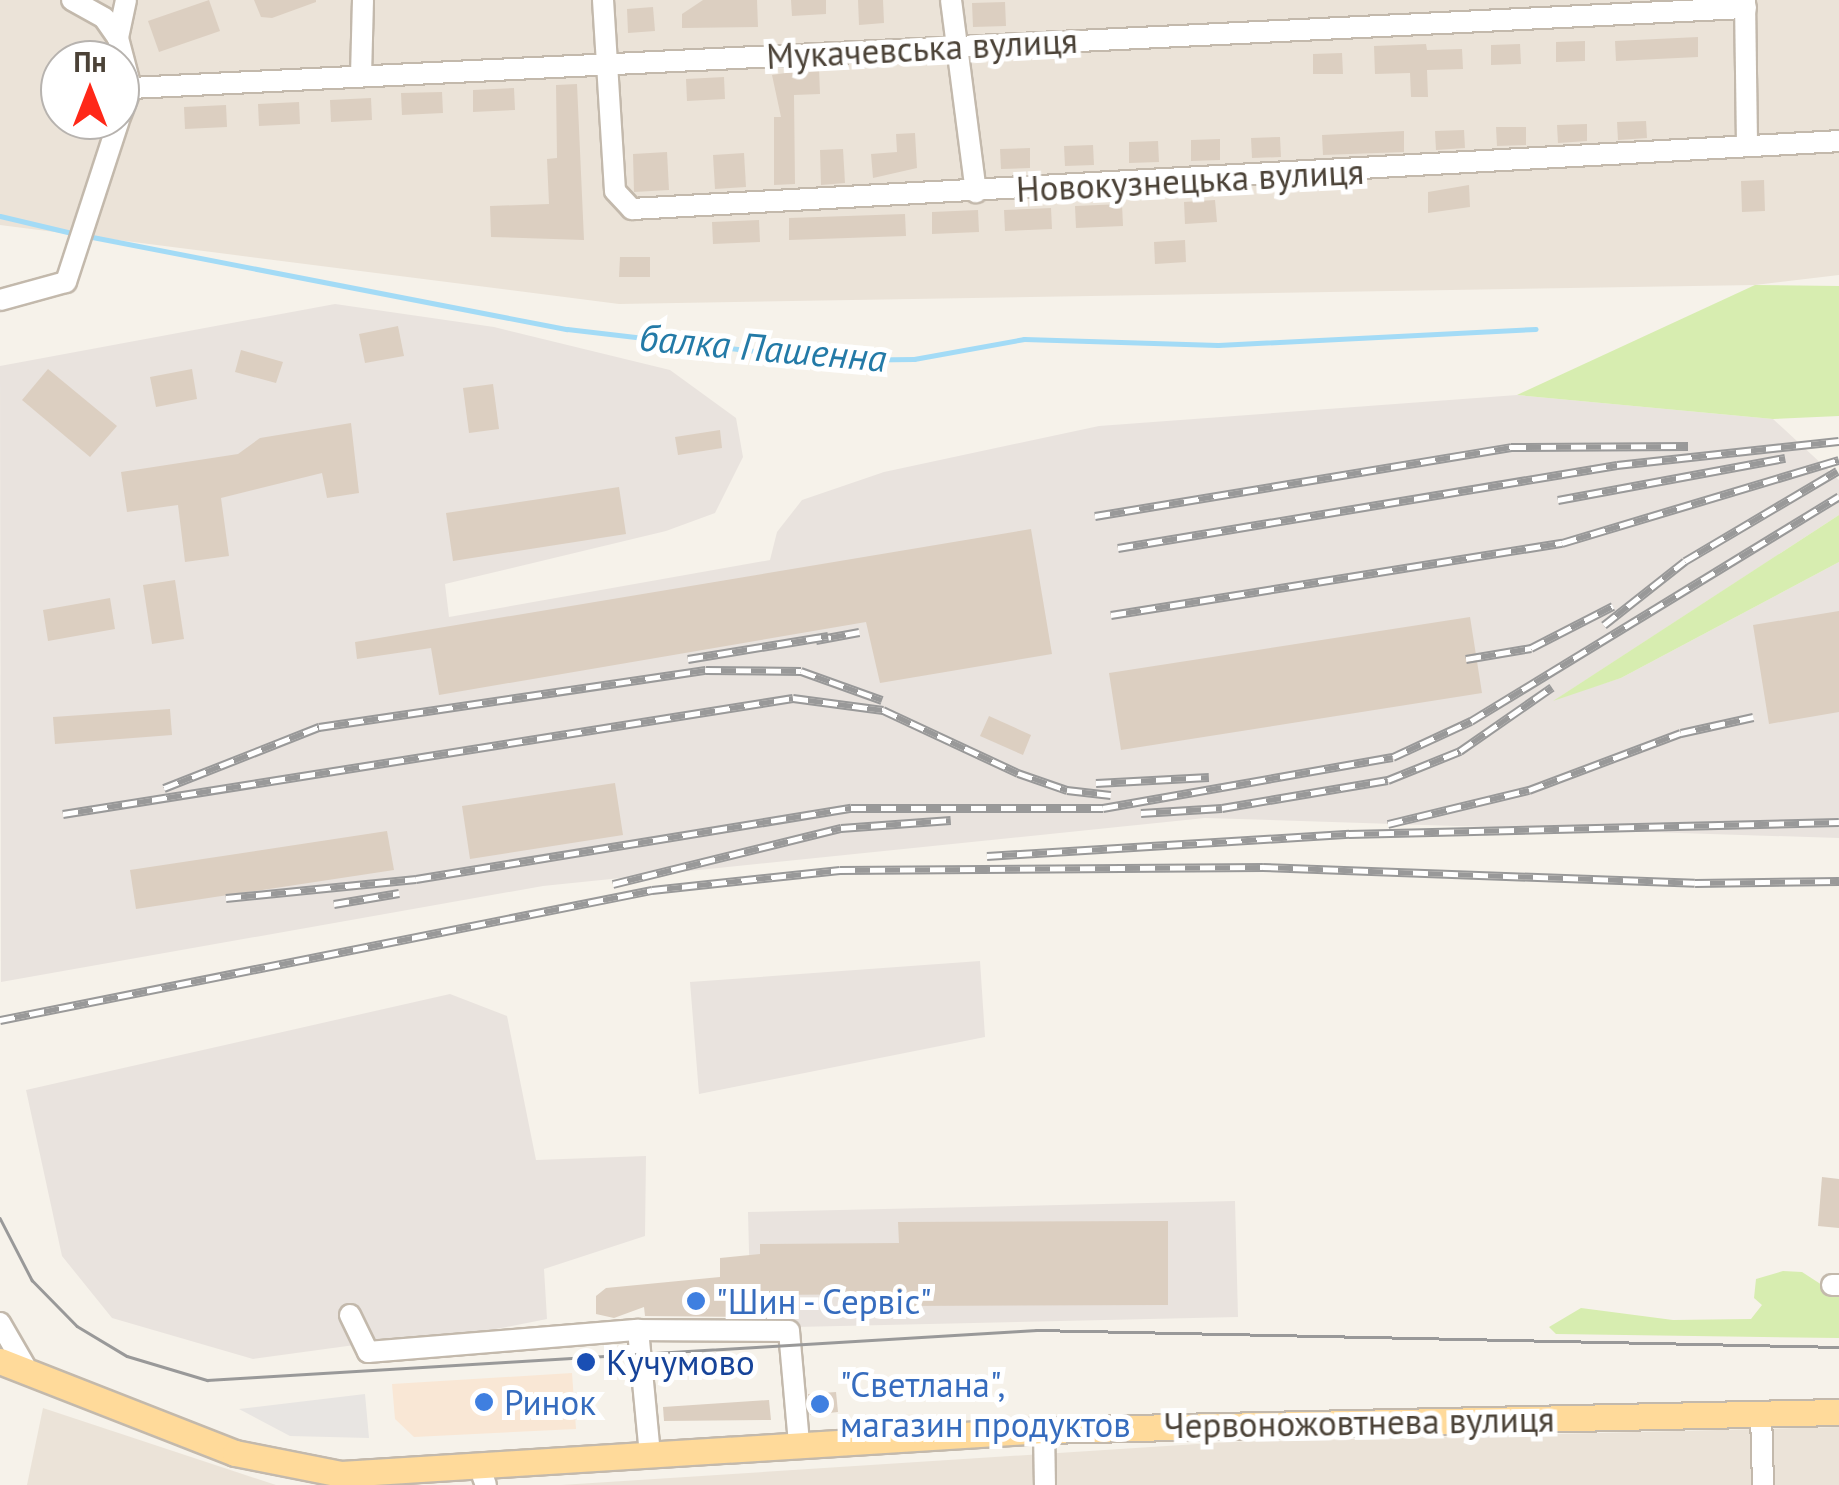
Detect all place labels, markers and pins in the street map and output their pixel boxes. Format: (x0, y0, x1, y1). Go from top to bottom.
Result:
place label: "Шин - Сервіс" (716, 1280, 937, 1322)
marker: "Шин - Сервіс" (685, 1290, 707, 1312)
place label: Кучумово (606, 1341, 755, 1383)
marker: Кучумово (575, 1351, 597, 1373)
place label: "Светлана", магазин продуктов (840, 1363, 1131, 1445)
place label: Ринок (504, 1381, 596, 1423)
marker: Ринок (473, 1391, 495, 1413)
marker: "Светлана", магазин продуктов (809, 1393, 831, 1415)

